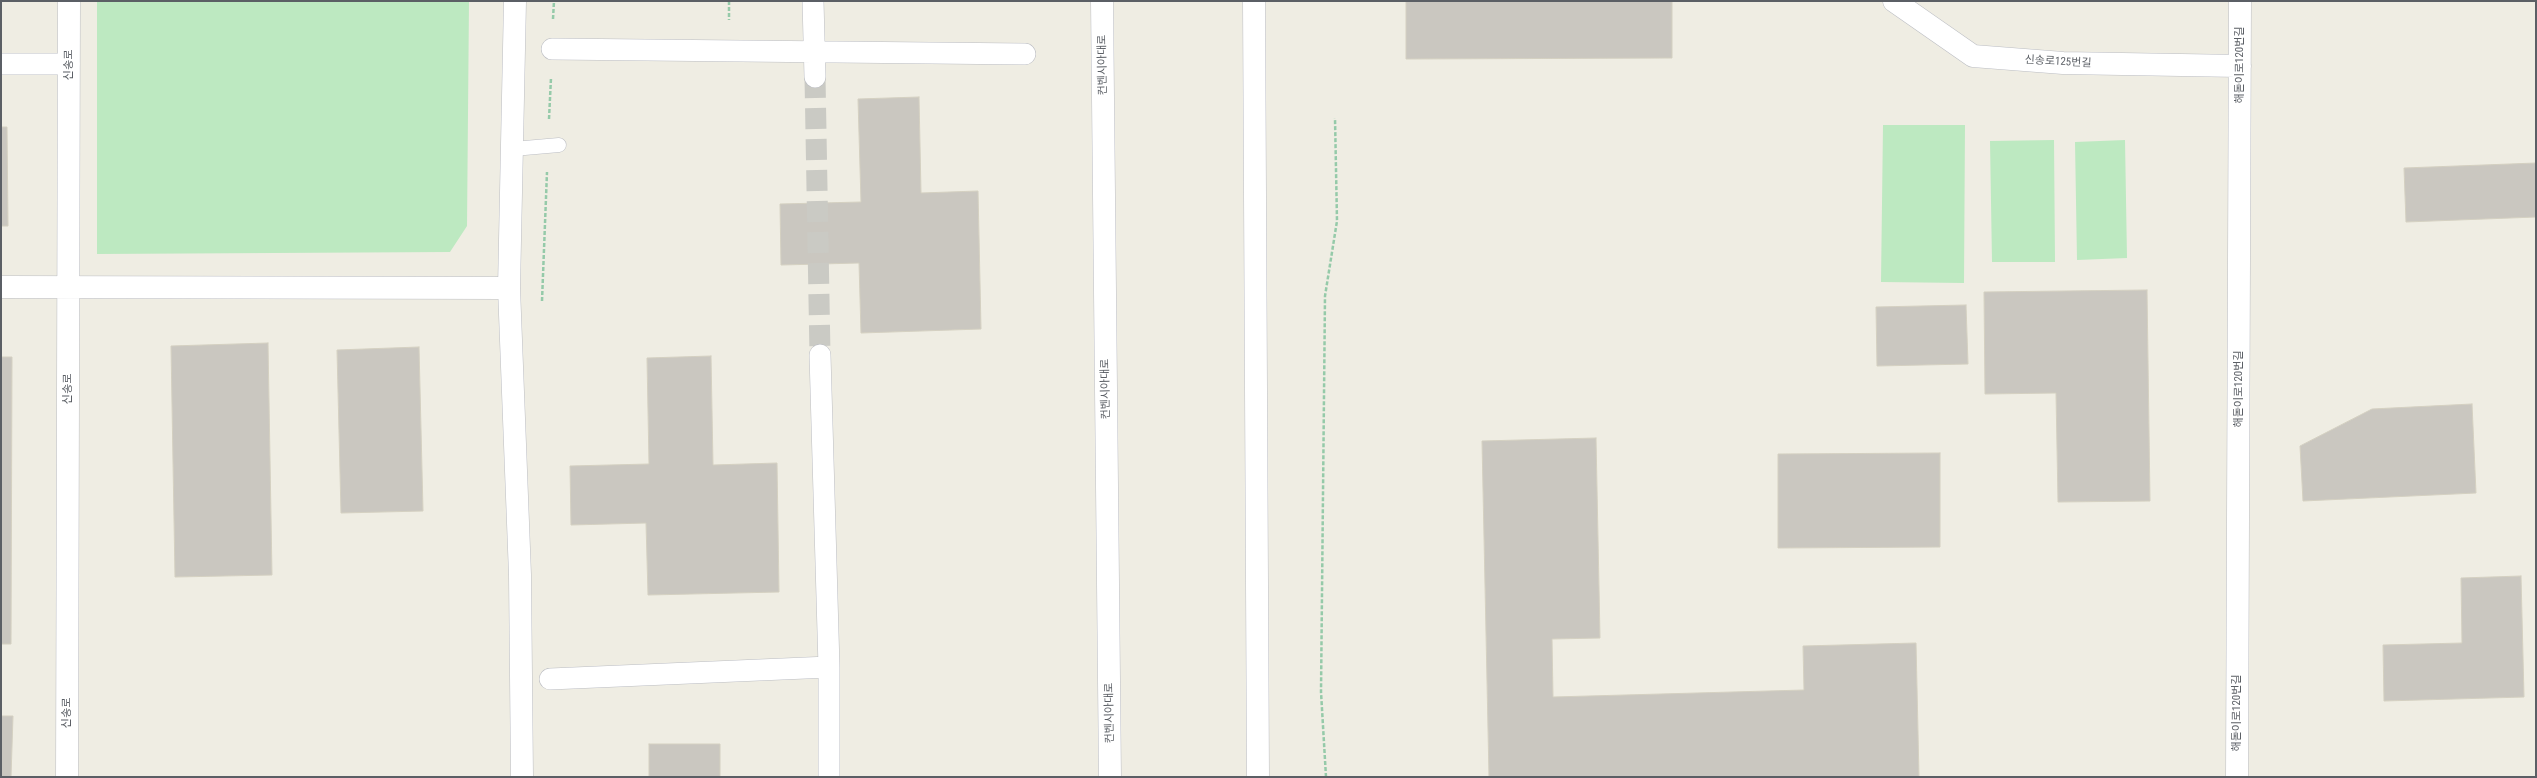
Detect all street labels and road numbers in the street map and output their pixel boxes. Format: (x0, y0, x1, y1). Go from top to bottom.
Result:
street label: 해돋이로120번길 (2233, 26, 2247, 104)
street label: 컨벤시아대로 (1096, 35, 1110, 95)
street label: 신송로 (62, 50, 76, 80)
street label: 신송로125번길 (2024, 54, 2092, 70)
street label: 해돋이로120번길 (2232, 350, 2246, 428)
street label: 컨벤시아대로 (1099, 359, 1113, 419)
street label: 신송로 (61, 374, 75, 404)
street label: 해돋이로120번길 (2230, 674, 2244, 752)
street label: 컨벤시아대로 (1103, 683, 1117, 743)
street label: 신송로 (60, 698, 74, 728)

